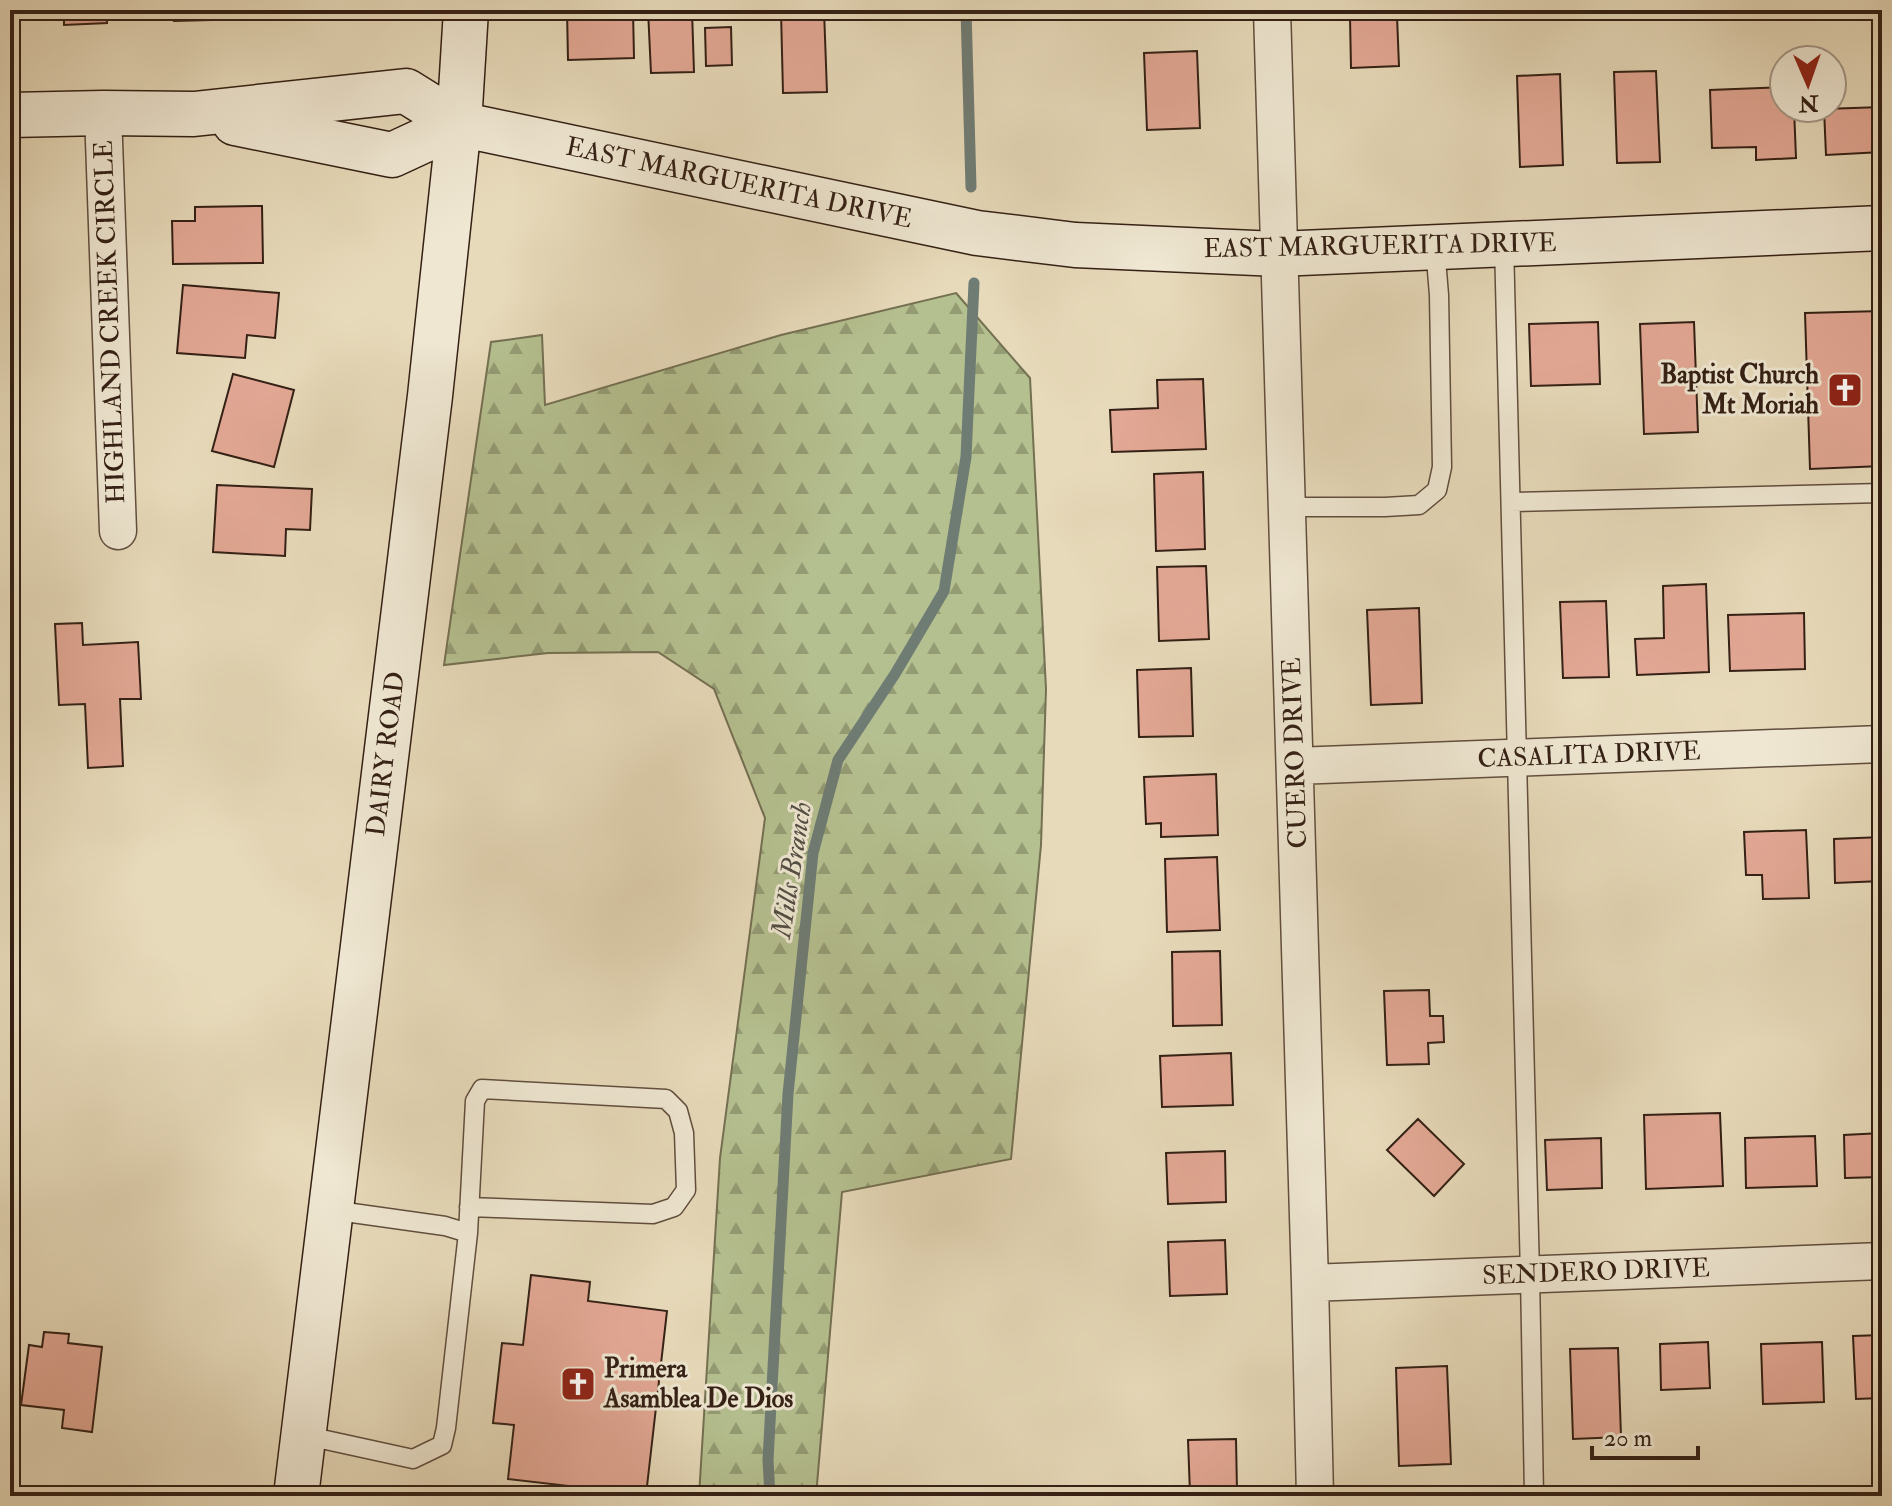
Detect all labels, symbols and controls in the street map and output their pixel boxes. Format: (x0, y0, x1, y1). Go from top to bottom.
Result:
north arrow (1768, 44, 1848, 124)
text: N (1798, 89, 1820, 117)
street label: EAST MARGUERITA DRIVE (563, 131, 915, 235)
street label: HIGHLAND CREEK CIRCLE (88, 140, 132, 504)
street label: EAST MARGUERITA DRIVE (1203, 227, 1557, 265)
place label: Baptist Church Mt Moriah (1660, 359, 1819, 421)
church icon: Baptist Church Mt Moriah (1826, 371, 1864, 409)
street label: CUERO DRIVE (1276, 657, 1314, 849)
street label: DAIRY ROAD (360, 670, 412, 838)
street label: CASALITA DRIVE (1477, 735, 1701, 775)
water label: Mills Branch (764, 800, 820, 942)
street label: SENDERO DRIVE (1482, 1252, 1710, 1292)
place label: Primera Asamblea De Dios (603, 1353, 793, 1415)
church icon: Primera Asamblea De Dios (559, 1365, 597, 1403)
scale bar (1592, 1410, 1698, 1460)
text: 20 m (1604, 1423, 1653, 1454)

